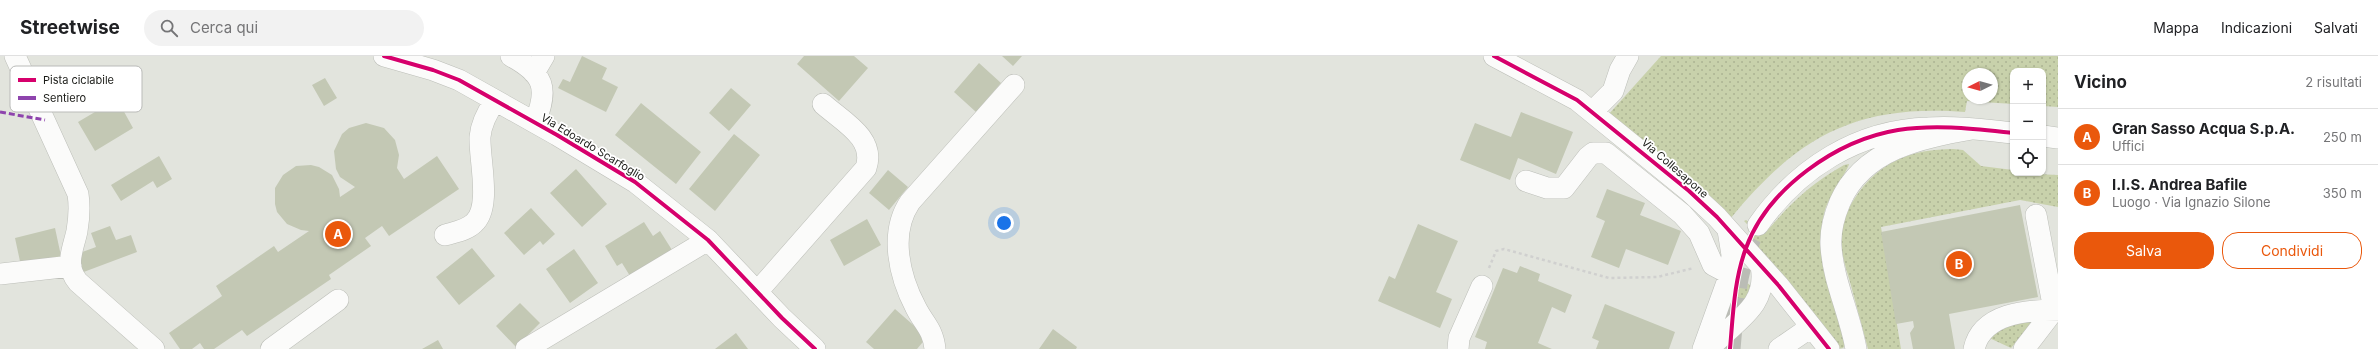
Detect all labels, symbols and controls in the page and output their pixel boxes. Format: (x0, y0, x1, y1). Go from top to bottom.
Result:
search box (144, 10, 424, 46)
text: Streetwise (20, 16, 120, 39)
icon: search (158, 17, 180, 39)
text: Cerca qui (190, 18, 258, 37)
text: Mappa (2153, 19, 2199, 36)
text: Indicazioni (2221, 19, 2292, 36)
text: Salvati (2314, 19, 2358, 36)
legend (10, 66, 142, 112)
north arrow (1962, 68, 1998, 104)
map controls (2010, 68, 2046, 176)
button: + (2010, 68, 2046, 104)
text: Vicino (2074, 72, 2127, 92)
text: Pista ciclabile (43, 73, 114, 87)
text: 2 risultati (2305, 74, 2362, 90)
text: Sentiero (43, 91, 87, 105)
button: − (2010, 104, 2046, 140)
street label: Via Edoardo Scarfoglio (538, 110, 648, 184)
text: Gran Sasso Acqua S.p.A. (2112, 119, 2295, 138)
text: A (2082, 129, 2092, 145)
text: 250 m (2323, 129, 2362, 145)
street label: Via Collesapone (1639, 135, 1711, 201)
text: Uffici (2112, 138, 2145, 154)
button: locate (2010, 140, 2046, 176)
text: I.I.S. Andrea Bafile (2112, 175, 2247, 194)
text: B (2083, 185, 2091, 201)
text: 350 m (2323, 185, 2362, 201)
text: Luogo · Via Ignazio Silone (2112, 194, 2271, 210)
your location (994, 213, 1014, 233)
pin: A (325, 219, 351, 249)
button: Salva (2074, 232, 2214, 269)
button: Condividi (2222, 232, 2362, 269)
pin: B (1946, 249, 1972, 279)

